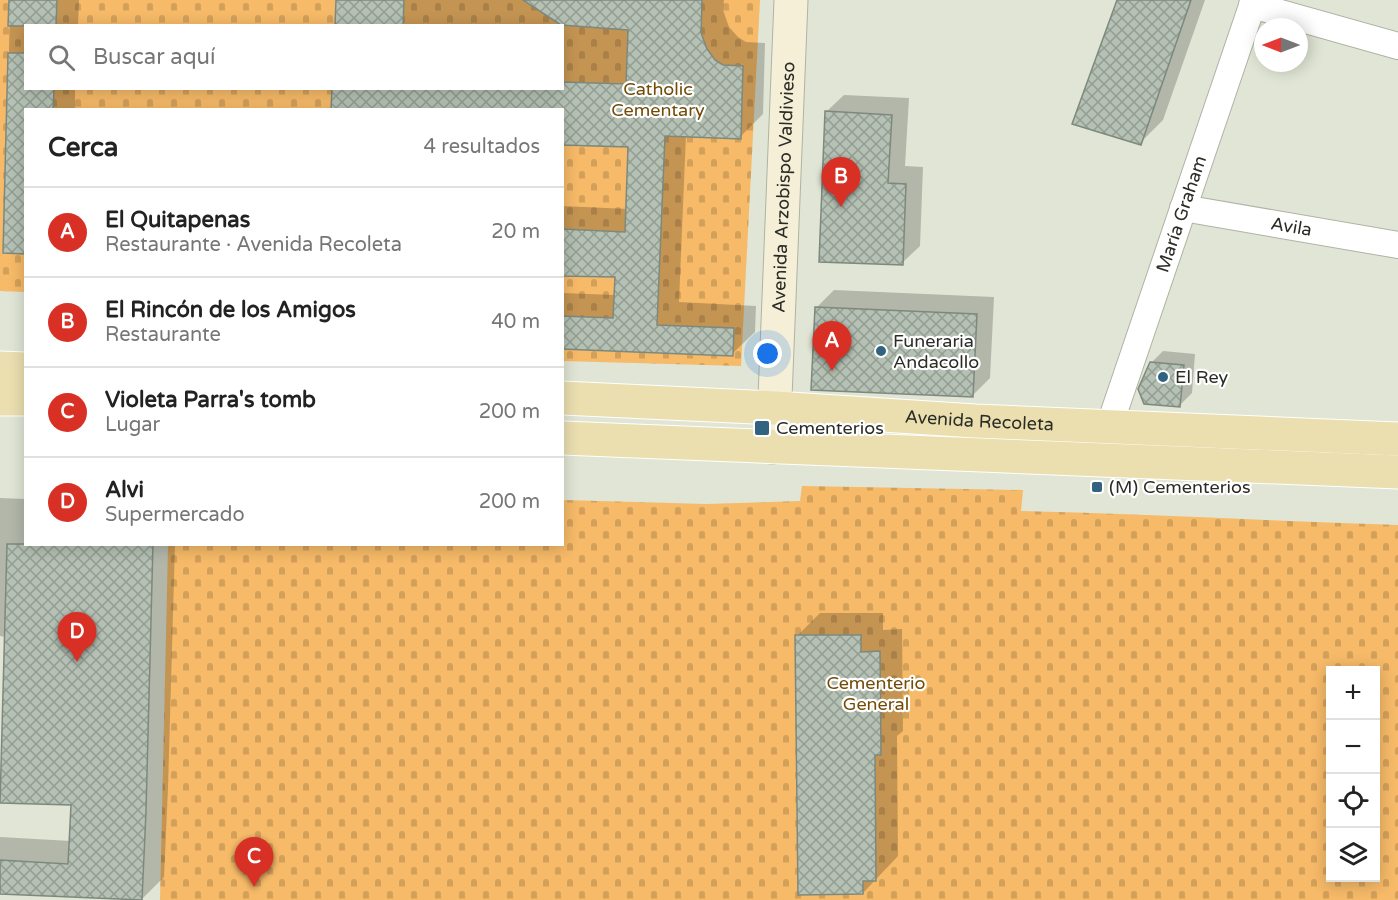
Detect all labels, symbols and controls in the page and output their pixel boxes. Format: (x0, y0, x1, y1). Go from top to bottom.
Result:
north arrow (1254, 18, 1308, 72)
search box (24, 24, 564, 90)
icon: search (45, 41, 78, 74)
text: Buscar aquí (93, 44, 215, 70)
street label: Avenida Arzobispo Valdivieso (767, 61, 800, 313)
park label: Catholic Cementary (611, 78, 705, 121)
text: Cerca (48, 132, 118, 163)
text: 4 resultados (424, 135, 540, 159)
street label: María Graham (1151, 153, 1211, 275)
pin: B (822, 158, 860, 207)
text: El Quitapenas (105, 207, 250, 233)
street label: Avila (1269, 212, 1314, 241)
text: A (60, 220, 75, 244)
text: 20 m (491, 220, 540, 244)
text: Restaurante · Avenida Recoleta (105, 233, 402, 257)
text: El Rincón de los Amigos (105, 297, 356, 323)
text: B (61, 310, 74, 334)
text: 40 m (491, 310, 540, 334)
pin: A (812, 322, 852, 371)
text: Restaurante (105, 323, 221, 347)
place label: Funeraria Andacollo (893, 330, 979, 373)
your location (753, 339, 782, 368)
marker: Funeraria Andacollo (874, 344, 888, 358)
place label: El Rey (1175, 366, 1229, 388)
marker: El Rey (1156, 370, 1170, 384)
text: Violeta Parra's tomb (105, 387, 316, 413)
text: C (61, 400, 74, 424)
text: 200 m (479, 400, 540, 424)
street label: Avenida Recoleta (904, 405, 1054, 435)
text: Lugar (105, 413, 160, 437)
place label: Cementerios (776, 417, 884, 439)
marker: Cementerios (753, 419, 771, 437)
place label: (M) Cementerios (1109, 476, 1251, 498)
text: Alvi (105, 477, 144, 503)
marker: (M) Cementerios (1090, 480, 1104, 494)
text: D (60, 490, 75, 514)
text: 200 m (479, 490, 540, 514)
text: Supermercado (105, 503, 245, 527)
pin: D (58, 612, 97, 662)
map controls (1326, 666, 1380, 882)
button: + (1326, 666, 1380, 720)
park label: Cementerio General (826, 672, 926, 715)
button: − (1326, 720, 1380, 774)
button: locate (1326, 774, 1380, 828)
button: layers (1326, 828, 1380, 882)
pin: C (234, 838, 274, 887)

